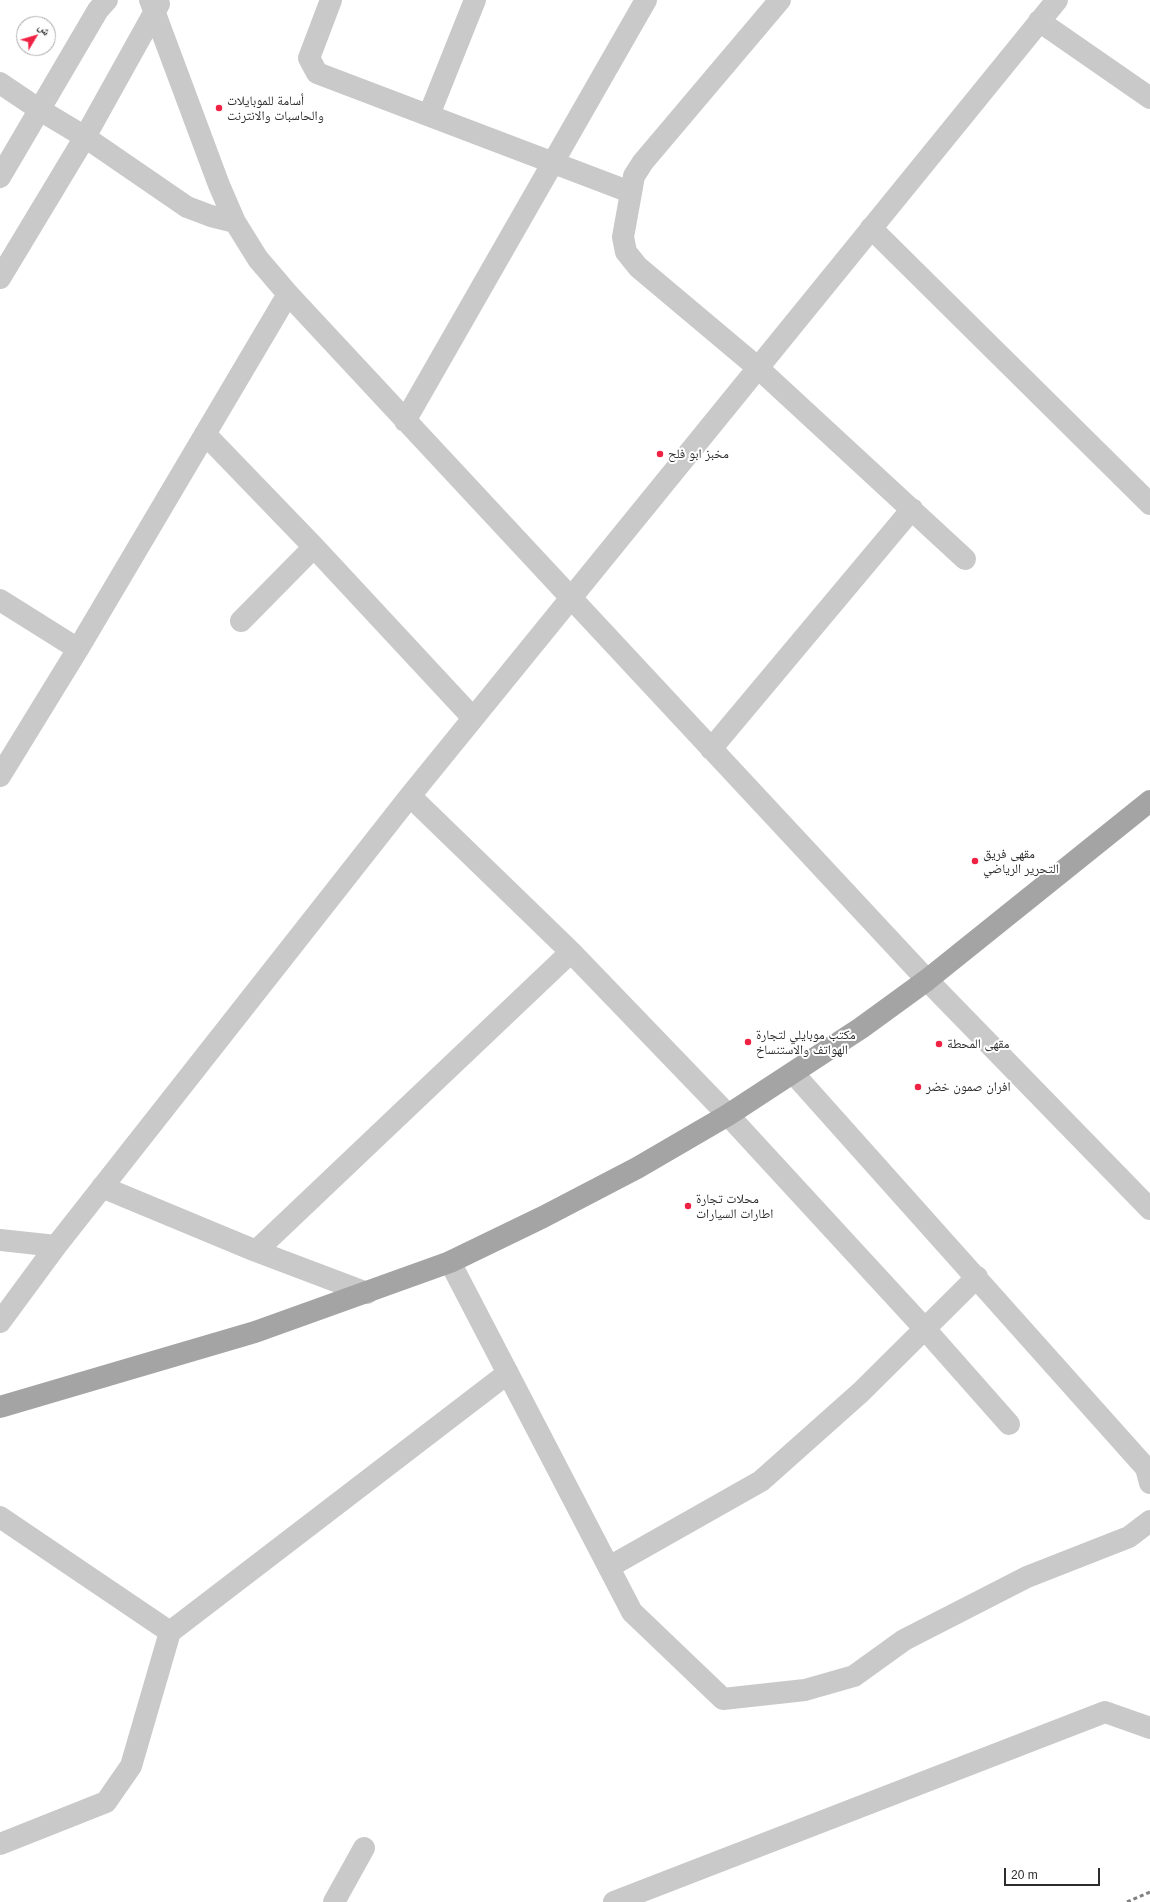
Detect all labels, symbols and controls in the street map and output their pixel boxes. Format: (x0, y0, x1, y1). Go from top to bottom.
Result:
north arrow (16, 16, 56, 56)
text: ش (36, 21, 53, 38)
place label: أسامة للموبايلات والحاسبات والانترنت (227, 93, 324, 124)
marker: أسامة للموبايلات والحاسبات والانترنت (214, 103, 224, 113)
place label: مخبز ابو فلح (668, 446, 729, 462)
marker: مخبز ابو فلح (655, 449, 665, 459)
place label: مقهى فريق التحرير الرياضي (983, 846, 1059, 877)
marker: مقهى فريق التحرير الرياضي (970, 856, 980, 866)
place label: مكتب موبايلي لتجارة الهواتف والاستنساخ (756, 1027, 856, 1058)
place label: مقهى المحطة (947, 1036, 1009, 1052)
marker: مكتب موبايلي لتجارة الهواتف والاستنساخ (743, 1037, 753, 1047)
marker: مقهى المحطة (934, 1039, 944, 1049)
place label: افران صمون خضر (926, 1079, 1011, 1095)
marker: افران صمون خضر (913, 1082, 923, 1092)
place label: محلات تجارة اطارات السيارات (696, 1191, 773, 1222)
marker: محلات تجارة اطارات السيارات (683, 1201, 693, 1211)
scale bar (1006, 1860, 1102, 1886)
text: 20 m (1011, 1868, 1038, 1882)

